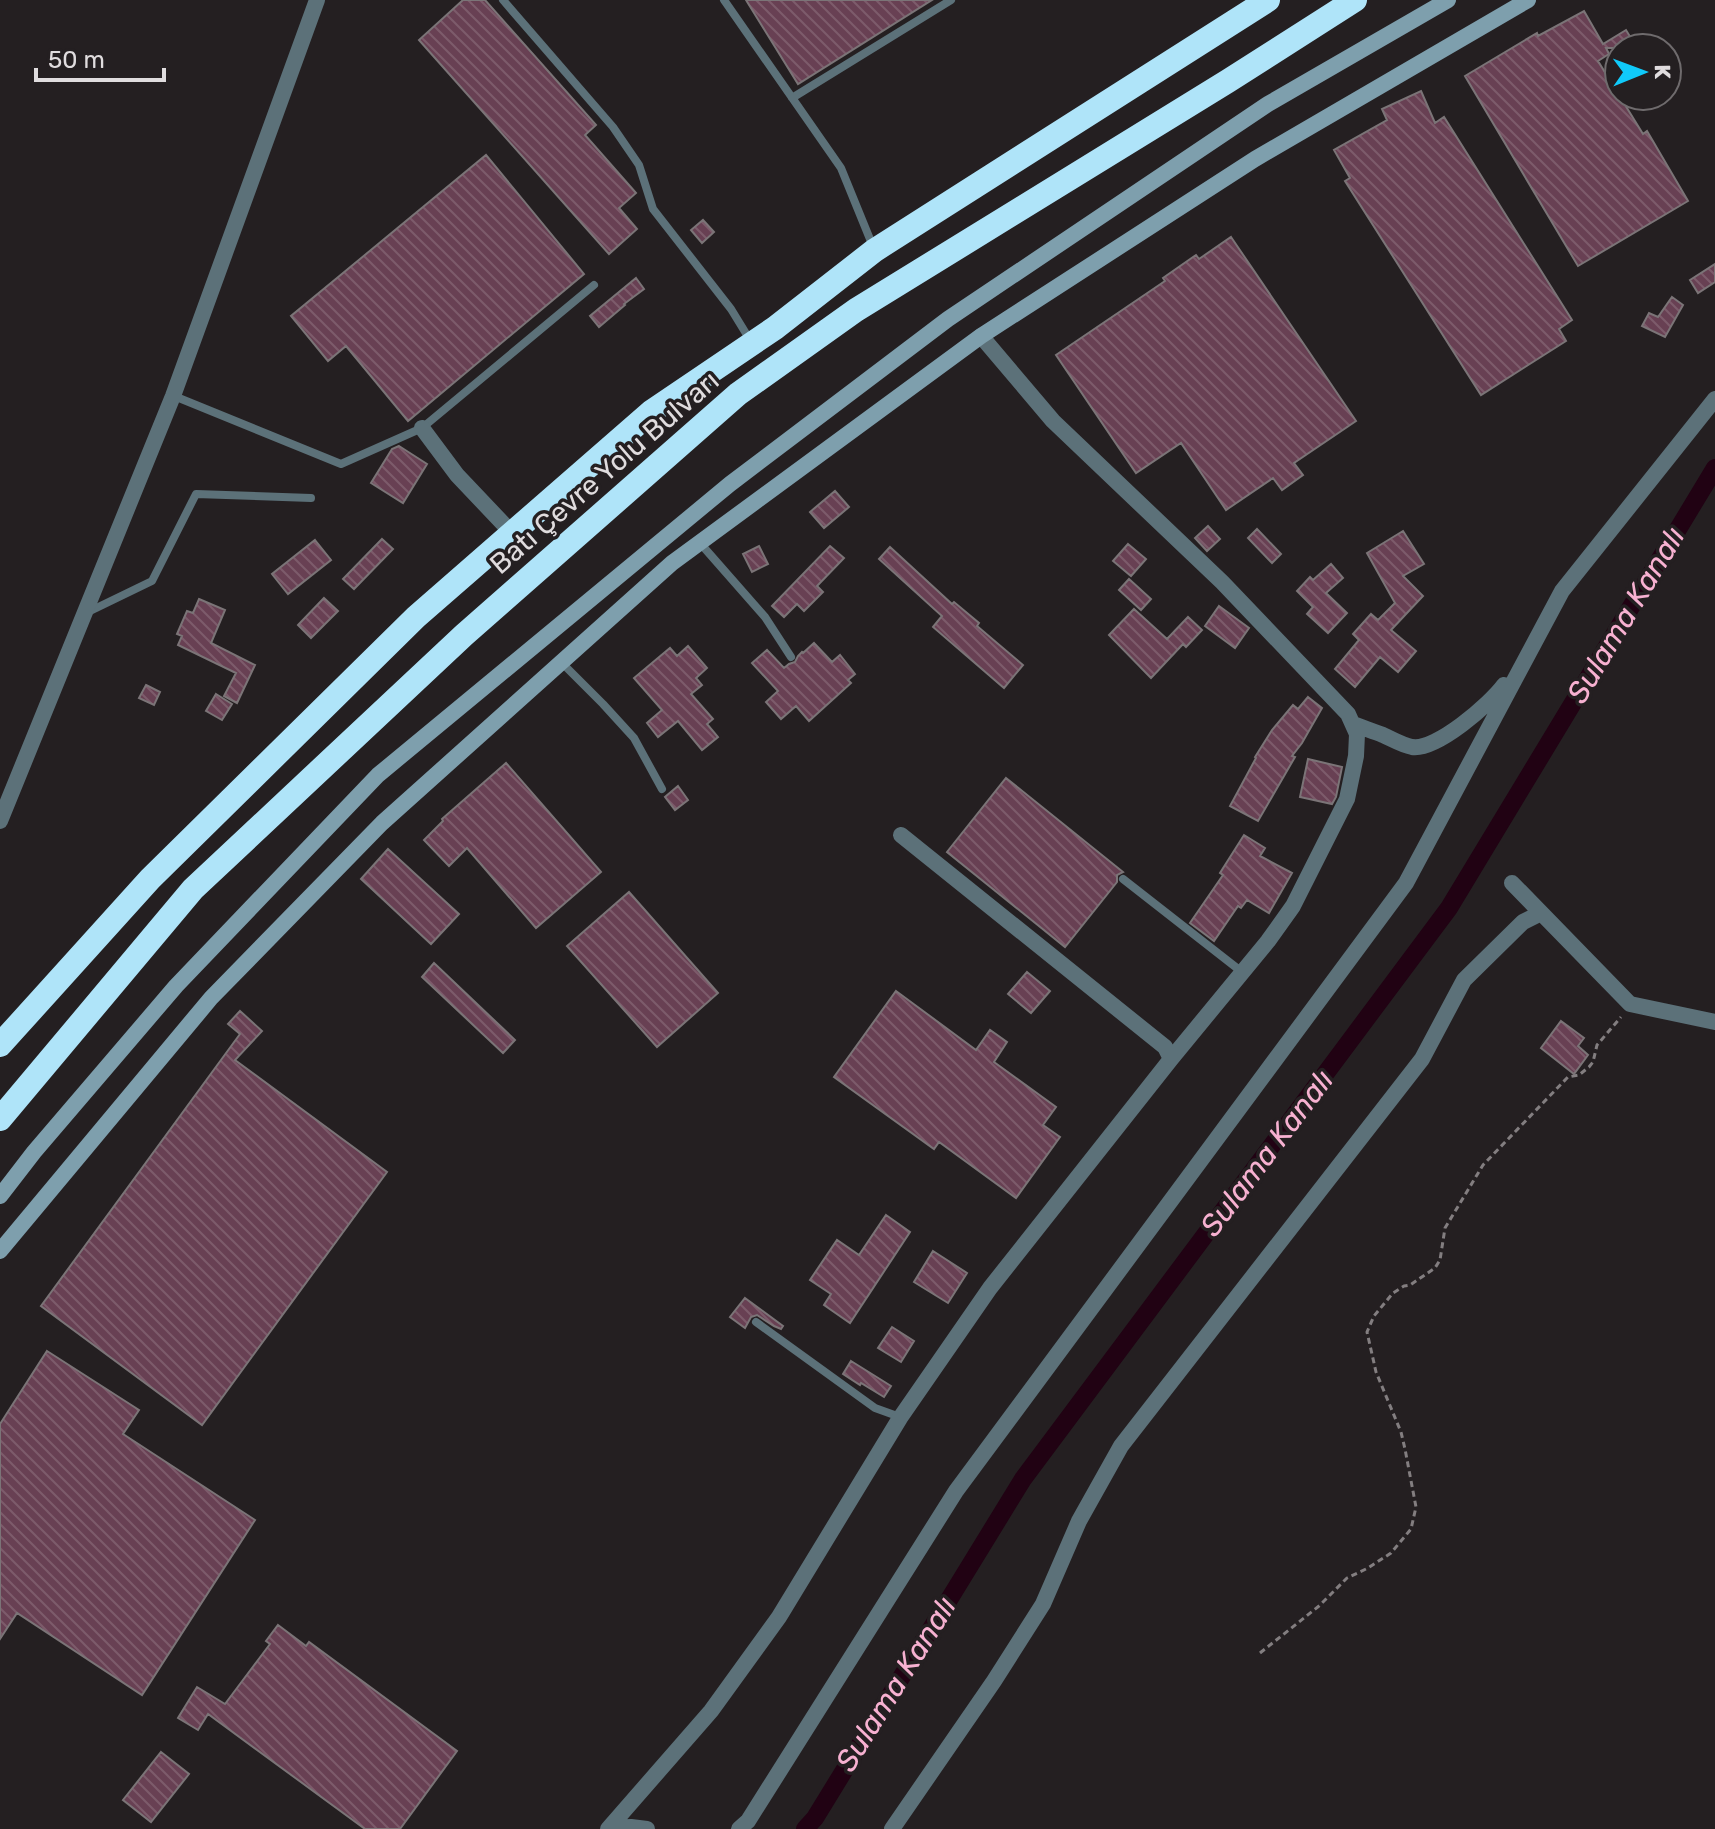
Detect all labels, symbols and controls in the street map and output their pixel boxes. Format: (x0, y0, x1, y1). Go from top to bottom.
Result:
scale bar (36, 32, 164, 82)
north arrow (1603, 32, 1683, 112)
text: 50 m (48, 46, 105, 74)
text: K (1649, 64, 1676, 80)
street label: Batı Çevre Yolu Bulvarı (483, 364, 726, 581)
water label: Sulama Kanalı (1559, 520, 1693, 710)
water label: Sulama Kanalı (1193, 1063, 1341, 1243)
water label: Sulama Kanalı (828, 1590, 964, 1778)

